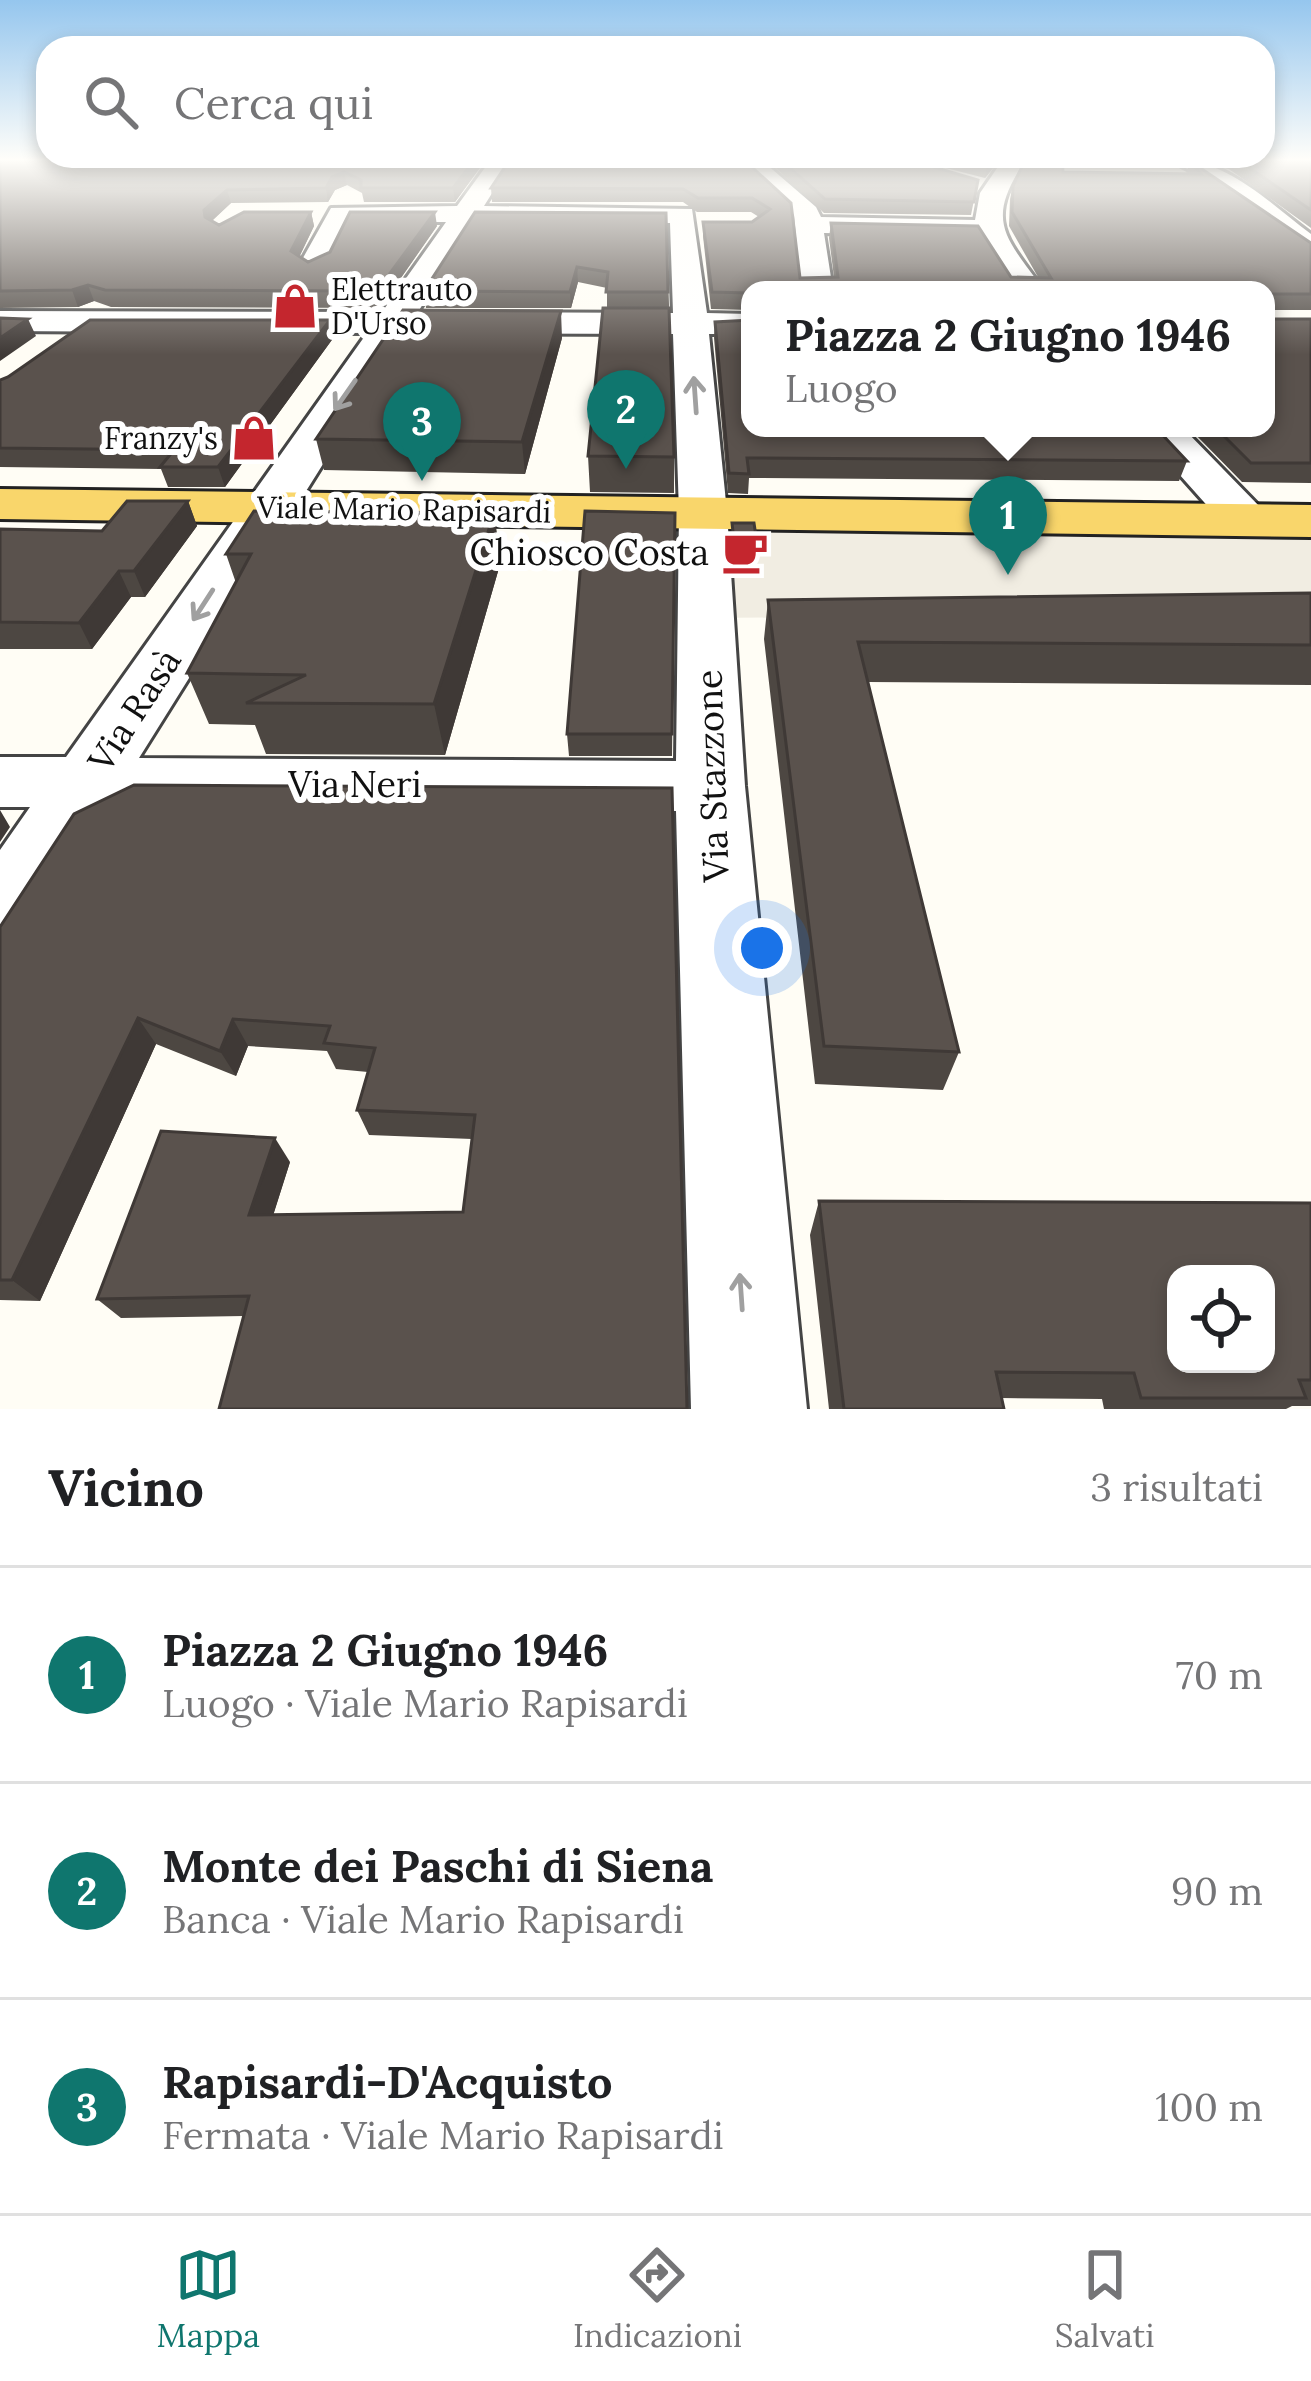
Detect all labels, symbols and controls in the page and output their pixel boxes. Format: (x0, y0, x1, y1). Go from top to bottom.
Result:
search box (36, 36, 1275, 168)
icon: search (78, 69, 144, 135)
text: Cerca qui (174, 74, 373, 131)
place label: Elettrauto D'Urso (331, 270, 473, 342)
shop icon: Elettrauto D'Urso (270, 281, 320, 331)
popup (741, 281, 1275, 437)
text: Piazza 2 Giugno 1946 (785, 306, 1231, 363)
text: Luogo (785, 363, 898, 413)
pin: 2 (587, 370, 665, 469)
one-way arrow (683, 376, 706, 415)
one-way arrow (333, 377, 358, 411)
pin: 3 (383, 382, 461, 481)
shop icon: Franzy's (229, 413, 279, 463)
place label: Franzy's (104, 419, 218, 458)
pin: 1 (969, 476, 1047, 575)
street label: Viale Mario Rapisardi (255, 487, 552, 531)
cafe icon: Chiosco Costa (720, 527, 770, 577)
place label: Chiosco Costa (470, 529, 709, 575)
one-way arrow (190, 588, 215, 622)
street label: Via Rasà (77, 640, 191, 781)
street label: Via Stazzone (685, 669, 739, 884)
street label: Via Neri (287, 761, 422, 807)
your location (732, 918, 792, 978)
map controls (1167, 1265, 1275, 1373)
button: locate (1167, 1265, 1275, 1373)
one-way arrow (730, 1273, 753, 1312)
text: Vicino (48, 1455, 204, 1520)
text: 3 risultati (1090, 1462, 1263, 1512)
text: Piazza 2 Giugno 1946 (162, 1621, 609, 1678)
text: 1 (79, 1650, 95, 1700)
text: 70 m (1176, 1650, 1263, 1700)
text: Luogo · Viale Mario Rapisardi (162, 1678, 688, 1728)
text: Monte dei Paschi di Siena (162, 1837, 713, 1894)
text: 2 (77, 1866, 97, 1916)
text: 90 m (1171, 1866, 1263, 1916)
text: Banca · Viale Mario Rapisardi (162, 1894, 684, 1944)
text: Rapisardi-D'Acquisto (162, 2053, 613, 2110)
text: 3 (76, 2082, 98, 2132)
text: 100 m (1155, 2082, 1263, 2132)
text: Fermata · Viale Mario Rapisardi (162, 2110, 724, 2160)
tab: Mappa (156, 2242, 260, 2356)
tab: Indicazioni (573, 2242, 742, 2356)
tab: Salvati (1055, 2242, 1155, 2356)

